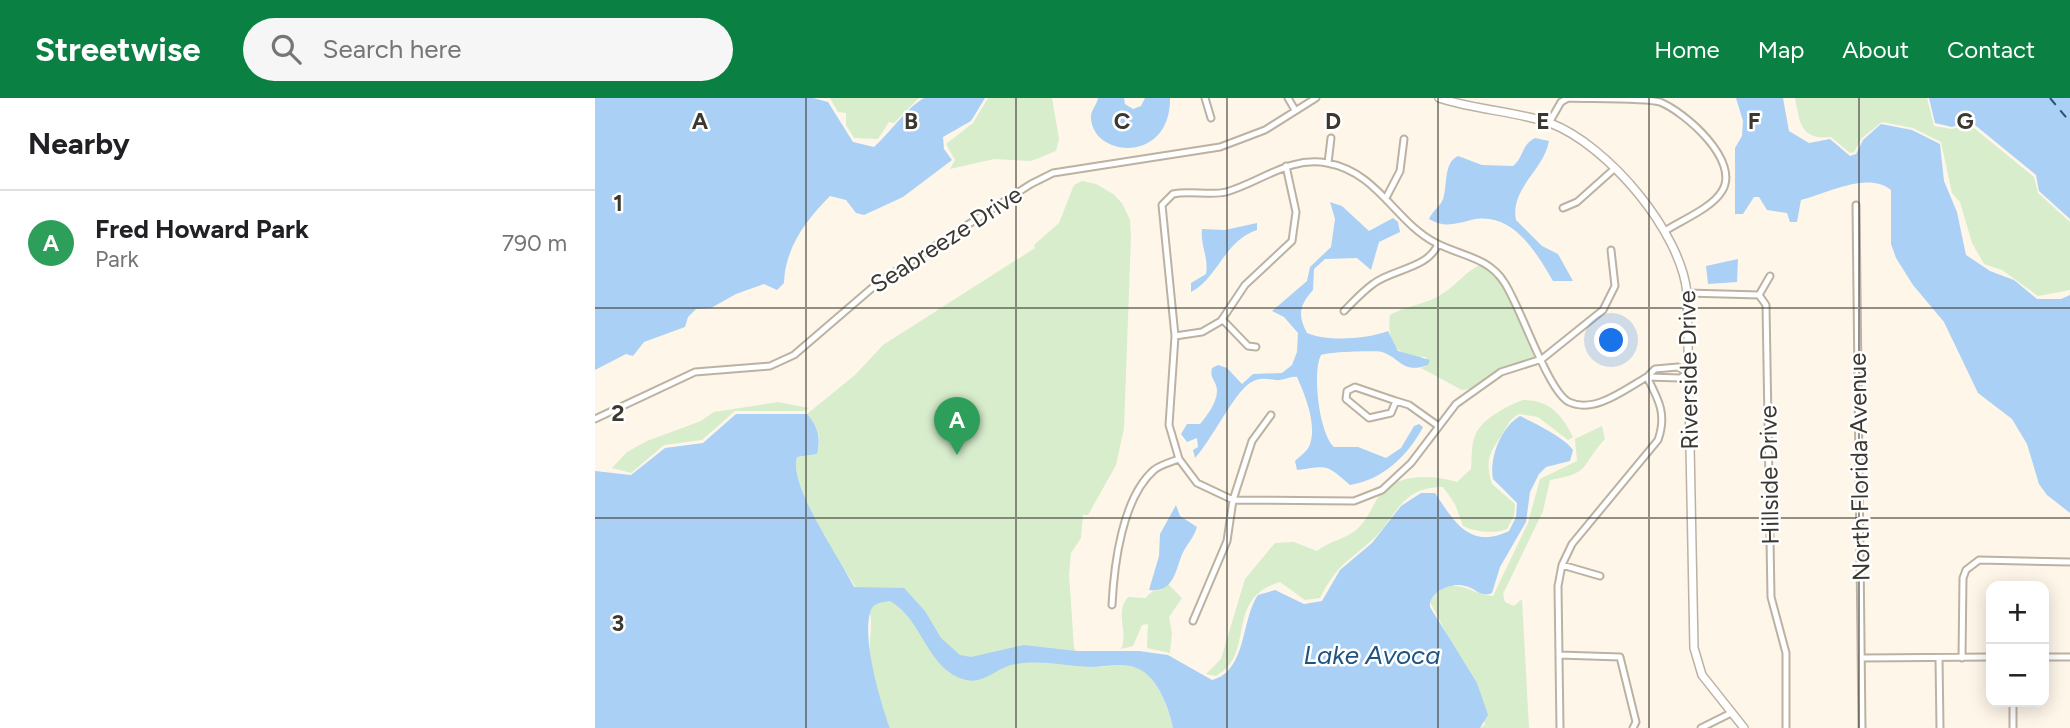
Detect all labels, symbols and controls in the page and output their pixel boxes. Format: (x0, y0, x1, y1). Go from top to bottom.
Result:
search box (243, 18, 733, 81)
text: Streetwise (35, 30, 201, 69)
icon: search (267, 30, 305, 68)
text: Search here (323, 33, 461, 65)
text: Home (1654, 35, 1720, 64)
text: Map (1758, 35, 1804, 64)
text: About (1842, 35, 1909, 64)
text: Contact (1947, 35, 2035, 64)
text: A (692, 107, 709, 135)
text: B (904, 107, 918, 135)
text: C (1114, 107, 1131, 135)
text: D (1325, 107, 1341, 135)
text: E (1536, 107, 1550, 135)
text: F (1748, 107, 1761, 135)
text: G (1956, 107, 1974, 135)
text: Nearby (28, 125, 130, 162)
street label: Seabreeze Drive (865, 179, 1027, 299)
text: 1 (613, 189, 623, 217)
text: Fred Howard Park (95, 213, 309, 245)
text: A (43, 229, 59, 257)
text: 790 m (502, 229, 567, 257)
text: Park (95, 245, 139, 273)
street label: Riverside Drive (1672, 290, 1704, 450)
your location (1594, 323, 1628, 357)
street label: North Florida Avenue (1843, 353, 1875, 581)
pin: A (934, 397, 980, 455)
text: 2 (611, 399, 625, 427)
street label: Hillside Drive (1753, 405, 1785, 545)
map controls (1986, 581, 2049, 707)
button: + (1986, 581, 2049, 644)
text: 3 (612, 609, 624, 637)
water label: Lake Avoca (1304, 639, 1440, 671)
button: − (1986, 644, 2049, 707)

